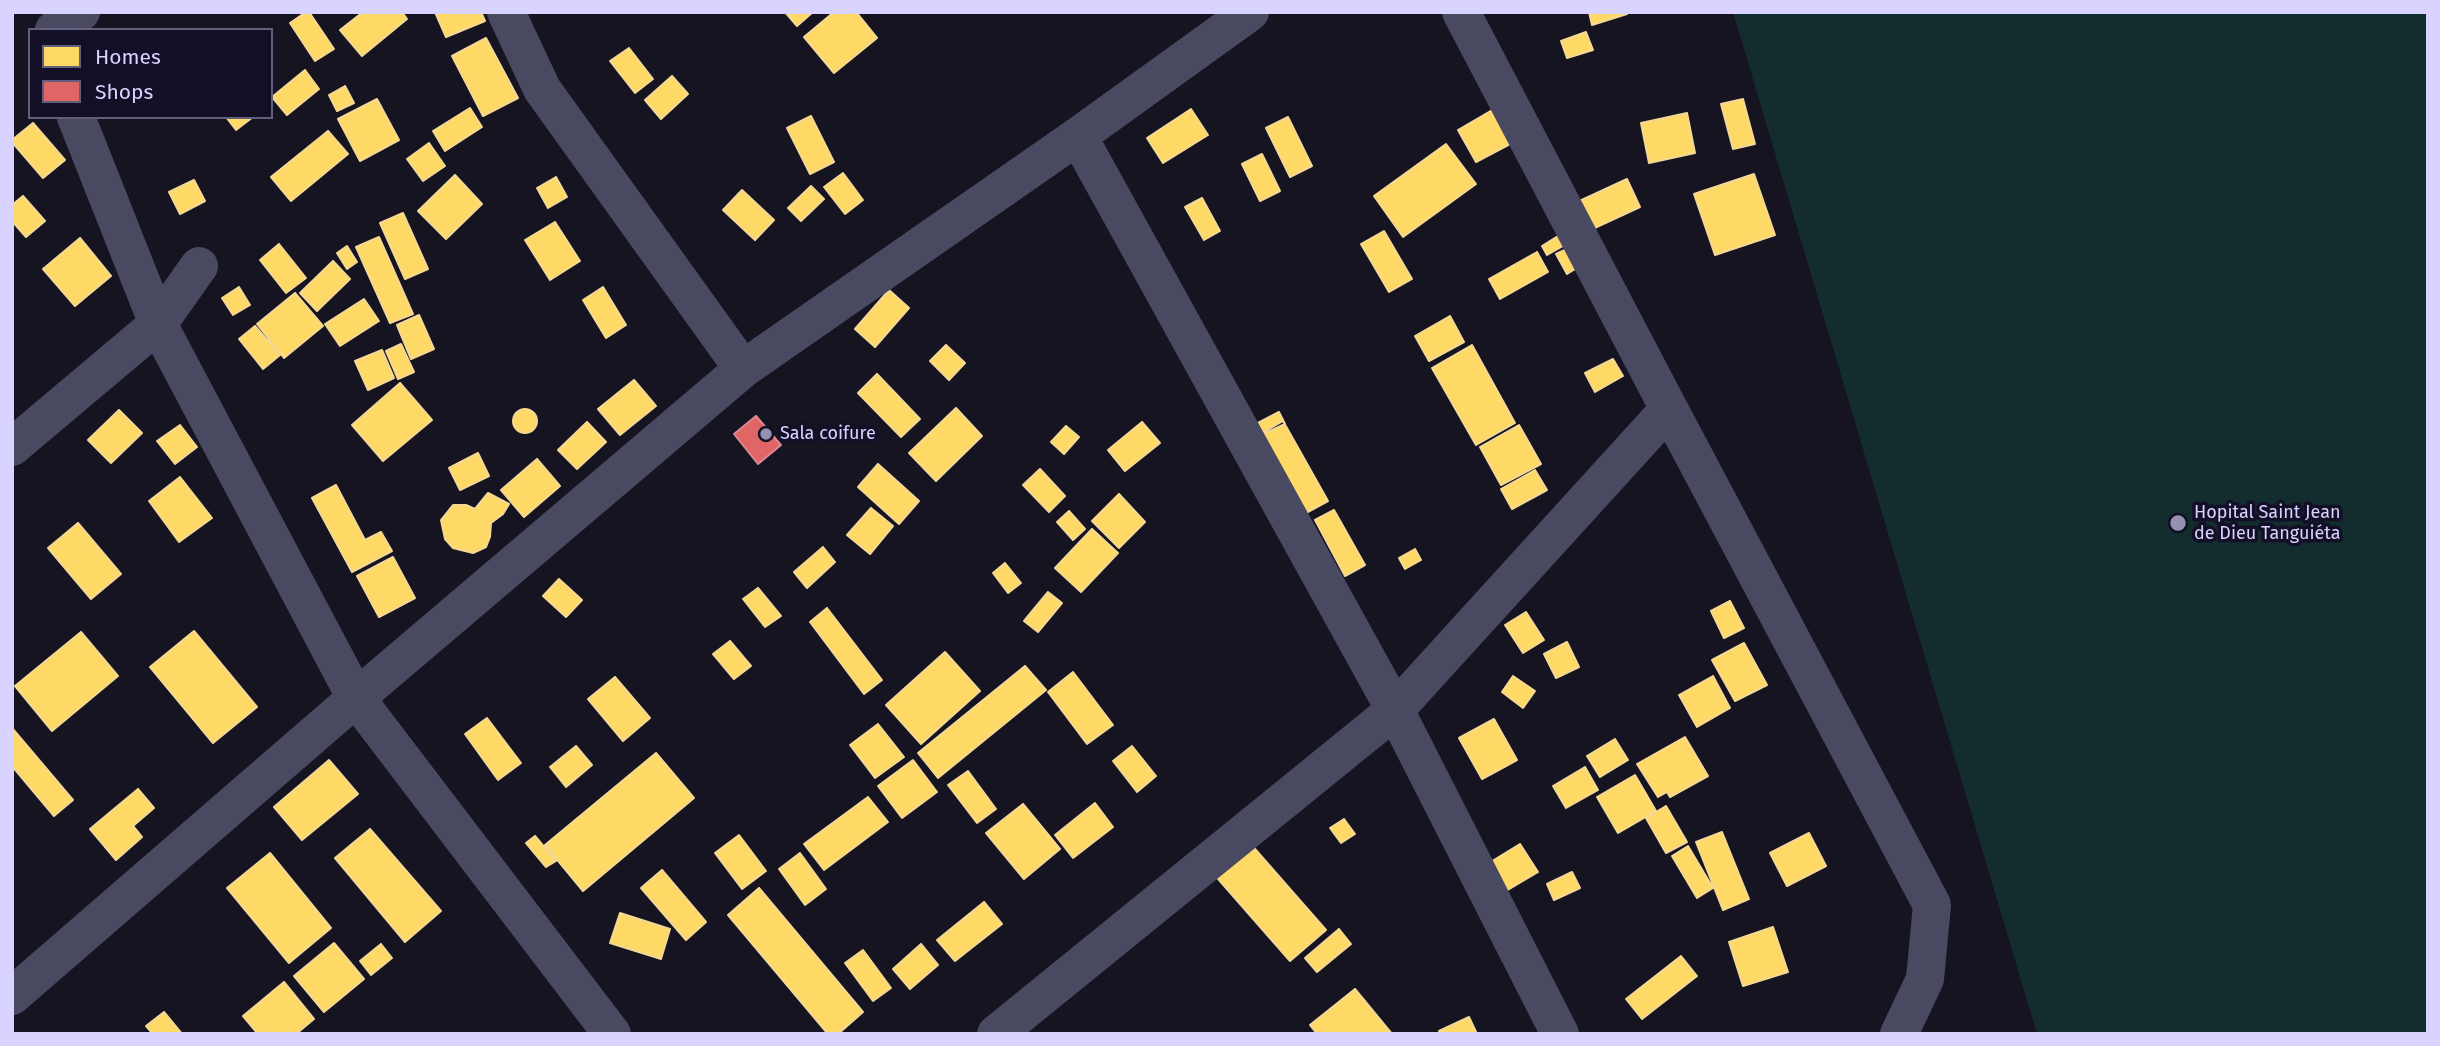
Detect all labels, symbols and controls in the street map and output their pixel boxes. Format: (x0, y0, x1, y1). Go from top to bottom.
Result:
legend (28, 28, 273, 119)
text: Homes (95, 44, 161, 70)
text: Shops (95, 79, 153, 105)
place label: Sala coifure (780, 423, 876, 445)
marker: Sala coifure (758, 426, 774, 442)
place label: Hopital Saint Jean de Dieu Tanguiéta (2194, 502, 2341, 544)
marker: Hopital Saint Jean de Dieu Tanguiéta (2168, 513, 2188, 533)

